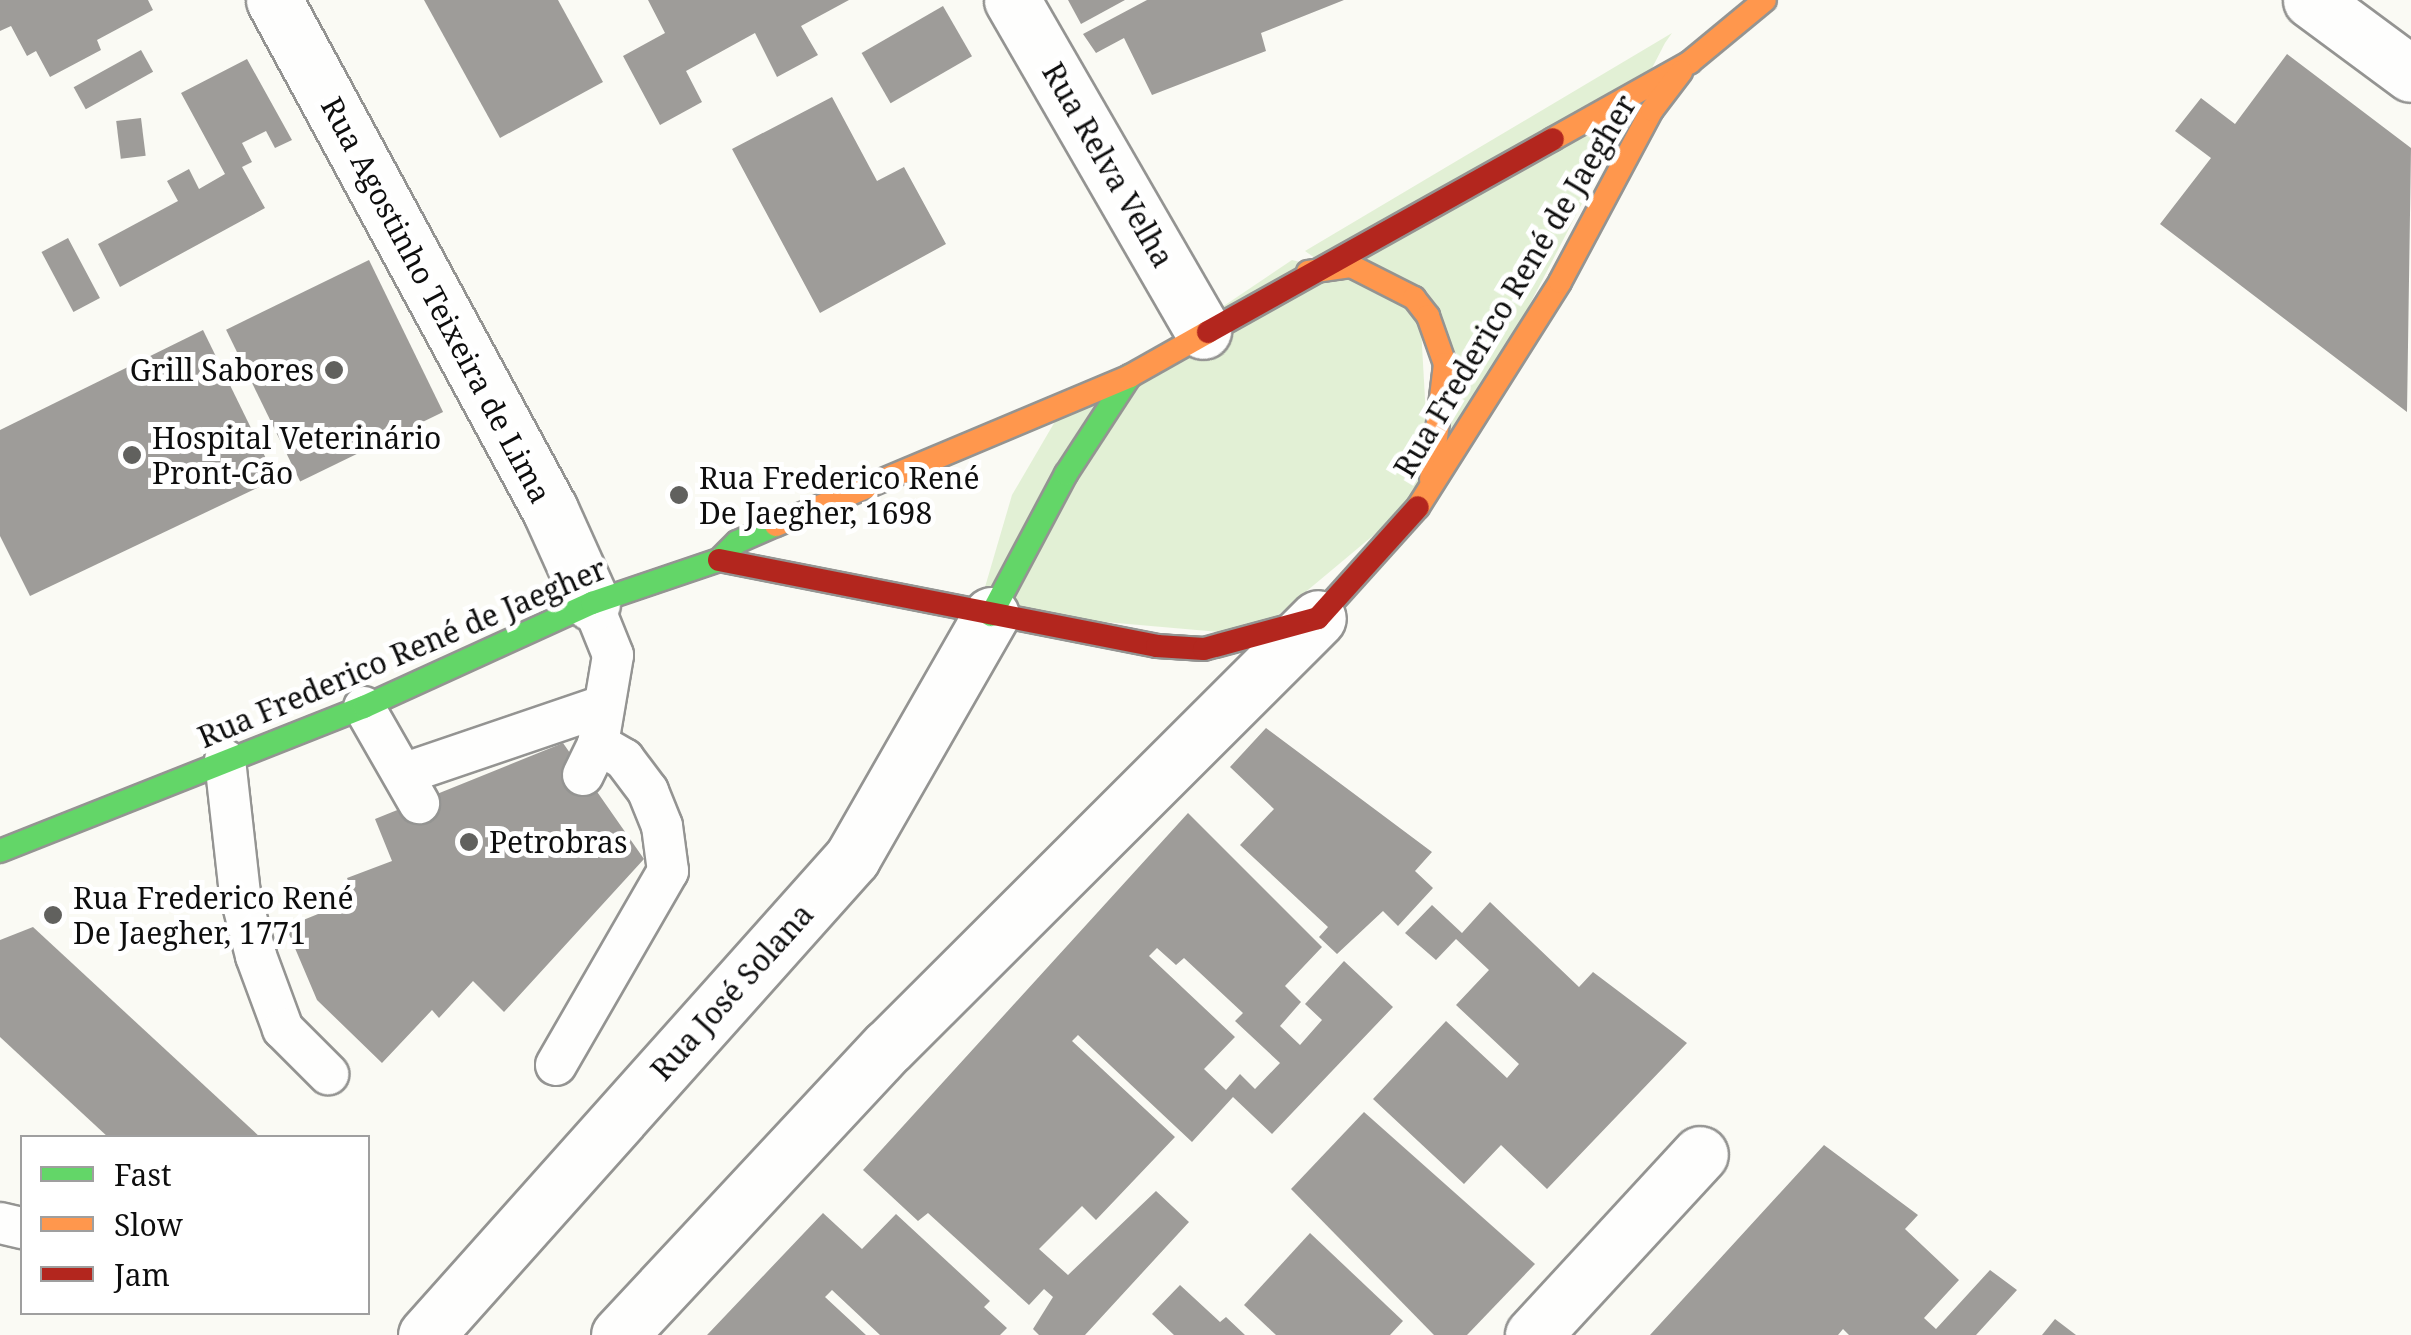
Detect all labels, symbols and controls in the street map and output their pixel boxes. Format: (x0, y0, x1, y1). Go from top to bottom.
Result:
street label: Rua Relva Velha (1035, 56, 1181, 274)
street label: Rua Frederico René de Jaegher (1386, 88, 1644, 484)
street label: Rua Agostinho Teixeira de Lima (313, 91, 559, 509)
place label: Grill Sabores (130, 352, 314, 388)
marker: Grill Sabores (323, 359, 345, 381)
place label: Hospital Veterinário Pront-Cão (152, 420, 441, 490)
marker: Hospital Veterinário Pront-Cão (121, 444, 143, 466)
place label: Rua Frederico René De Jaegher, 1698 (699, 460, 979, 530)
marker: Rua Frederico René De Jaegher, 1698 (668, 484, 690, 506)
street label: Rua Frederico René de Jaegher (193, 551, 611, 755)
place label: Petrobras (489, 824, 628, 860)
marker: Petrobras (458, 831, 480, 853)
place label: Rua Frederico René De Jaegher, 1771 (73, 880, 353, 950)
street label: Rua José Solana (643, 896, 821, 1088)
marker: Rua Frederico René De Jaegher, 1771 (42, 904, 64, 926)
legend (20, 1135, 370, 1315)
text: Fast (114, 1154, 171, 1195)
text: Slow (114, 1204, 183, 1245)
text: Jam (114, 1254, 170, 1295)

